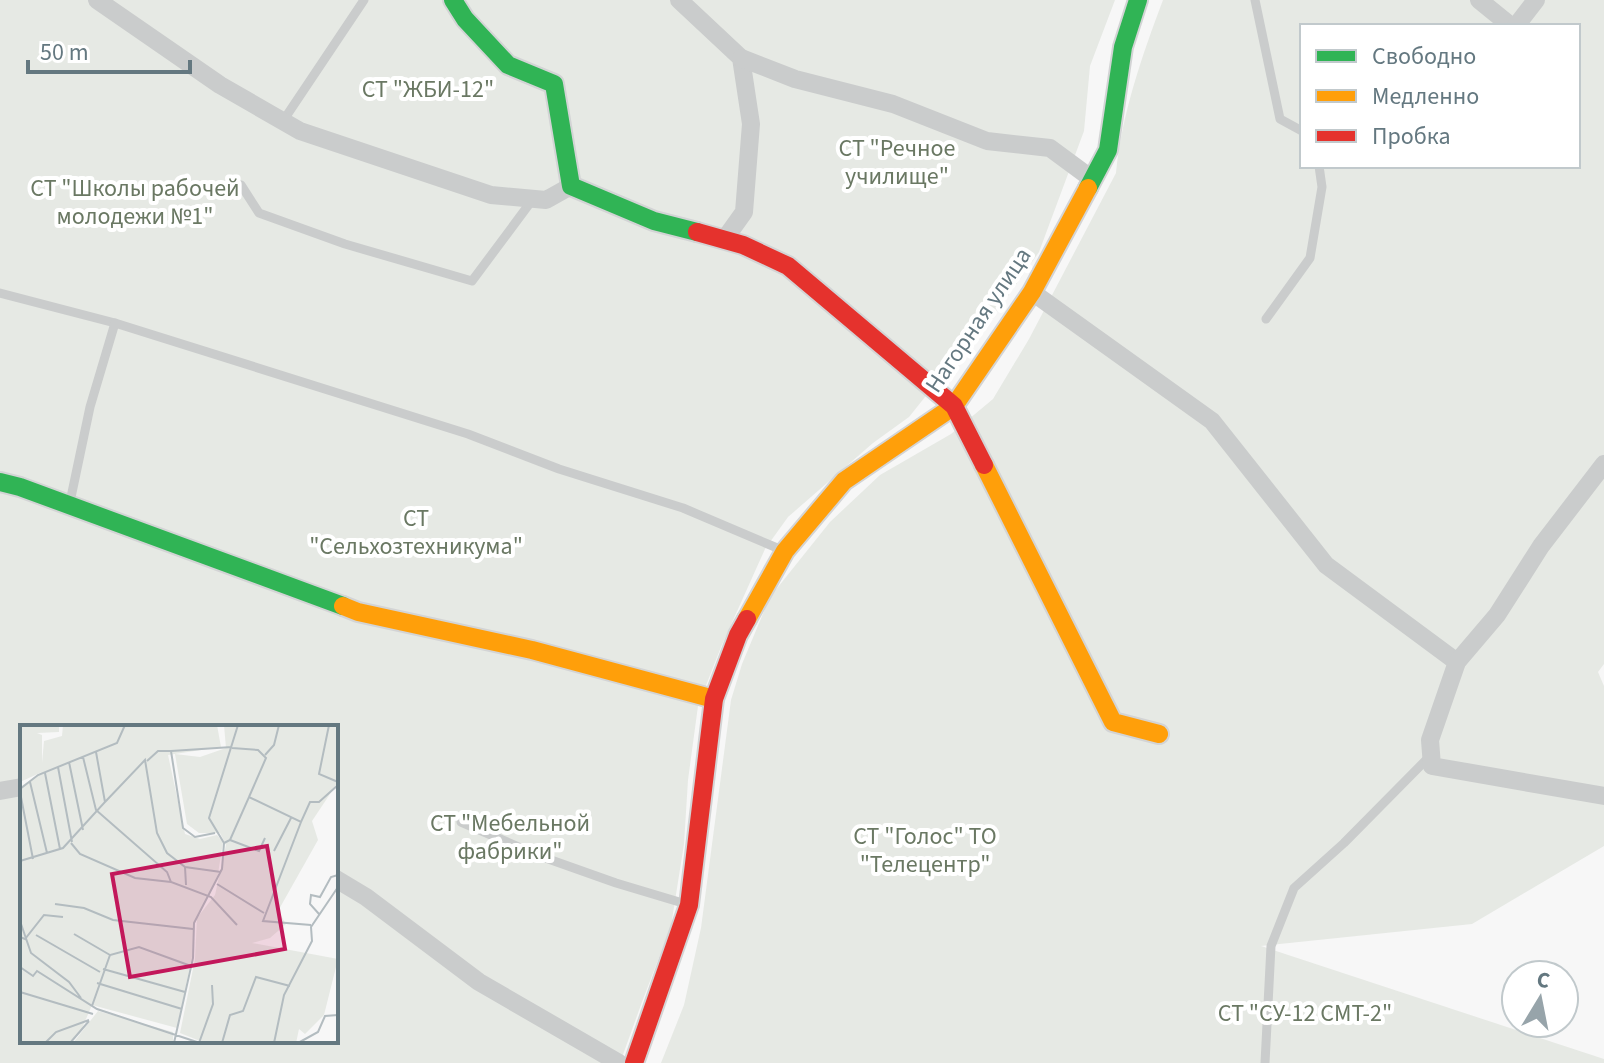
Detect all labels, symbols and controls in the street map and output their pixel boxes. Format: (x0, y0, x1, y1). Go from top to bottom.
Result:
scale bar (28, 24, 190, 74)
legend (1300, 24, 1580, 168)
text: 50 m (40, 35, 89, 70)
text: Свободно (1372, 39, 1476, 74)
park label: СТ "ЖБИ-12" (362, 72, 494, 107)
text: Медленно (1372, 79, 1479, 114)
text: Пробка (1372, 119, 1451, 154)
park label: СТ "Речное училище" (839, 131, 955, 194)
park label: СТ "Школы рабочей молодежи №1" (30, 171, 240, 234)
street label: Нагорная улица (917, 241, 1040, 400)
park label: СТ "Сельхозтехникума" (309, 501, 523, 564)
inset map (20, 725, 338, 1043)
park label: СТ "Мебельной фабрики" (430, 806, 590, 869)
park label: СТ "Голос" ТО "Телецентр" (853, 819, 997, 882)
north arrow (1500, 959, 1580, 1039)
text: С (1534, 963, 1553, 997)
park label: СТ "СУ-12 СМТ-2" (1218, 996, 1392, 1031)

